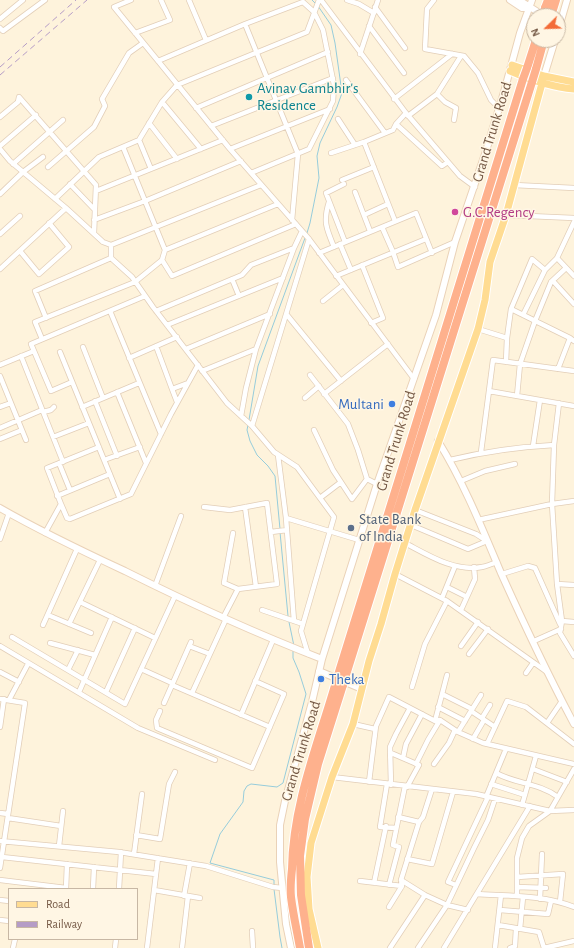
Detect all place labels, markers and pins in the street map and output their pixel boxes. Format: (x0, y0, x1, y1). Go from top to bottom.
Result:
place label: Avinav Gambhir's Residence (257, 79, 359, 114)
marker: Avinav Gambhir's Residence (244, 92, 254, 102)
place label: G.C.Regency (463, 203, 535, 221)
marker: G.C.Regency (450, 207, 460, 217)
place label: Multani (338, 395, 384, 413)
marker: Multani (387, 399, 397, 409)
place label: State Bank of India (359, 510, 421, 545)
marker: State Bank of India (346, 523, 356, 533)
place label: Theka (329, 670, 364, 688)
marker: Theka (316, 674, 326, 684)

